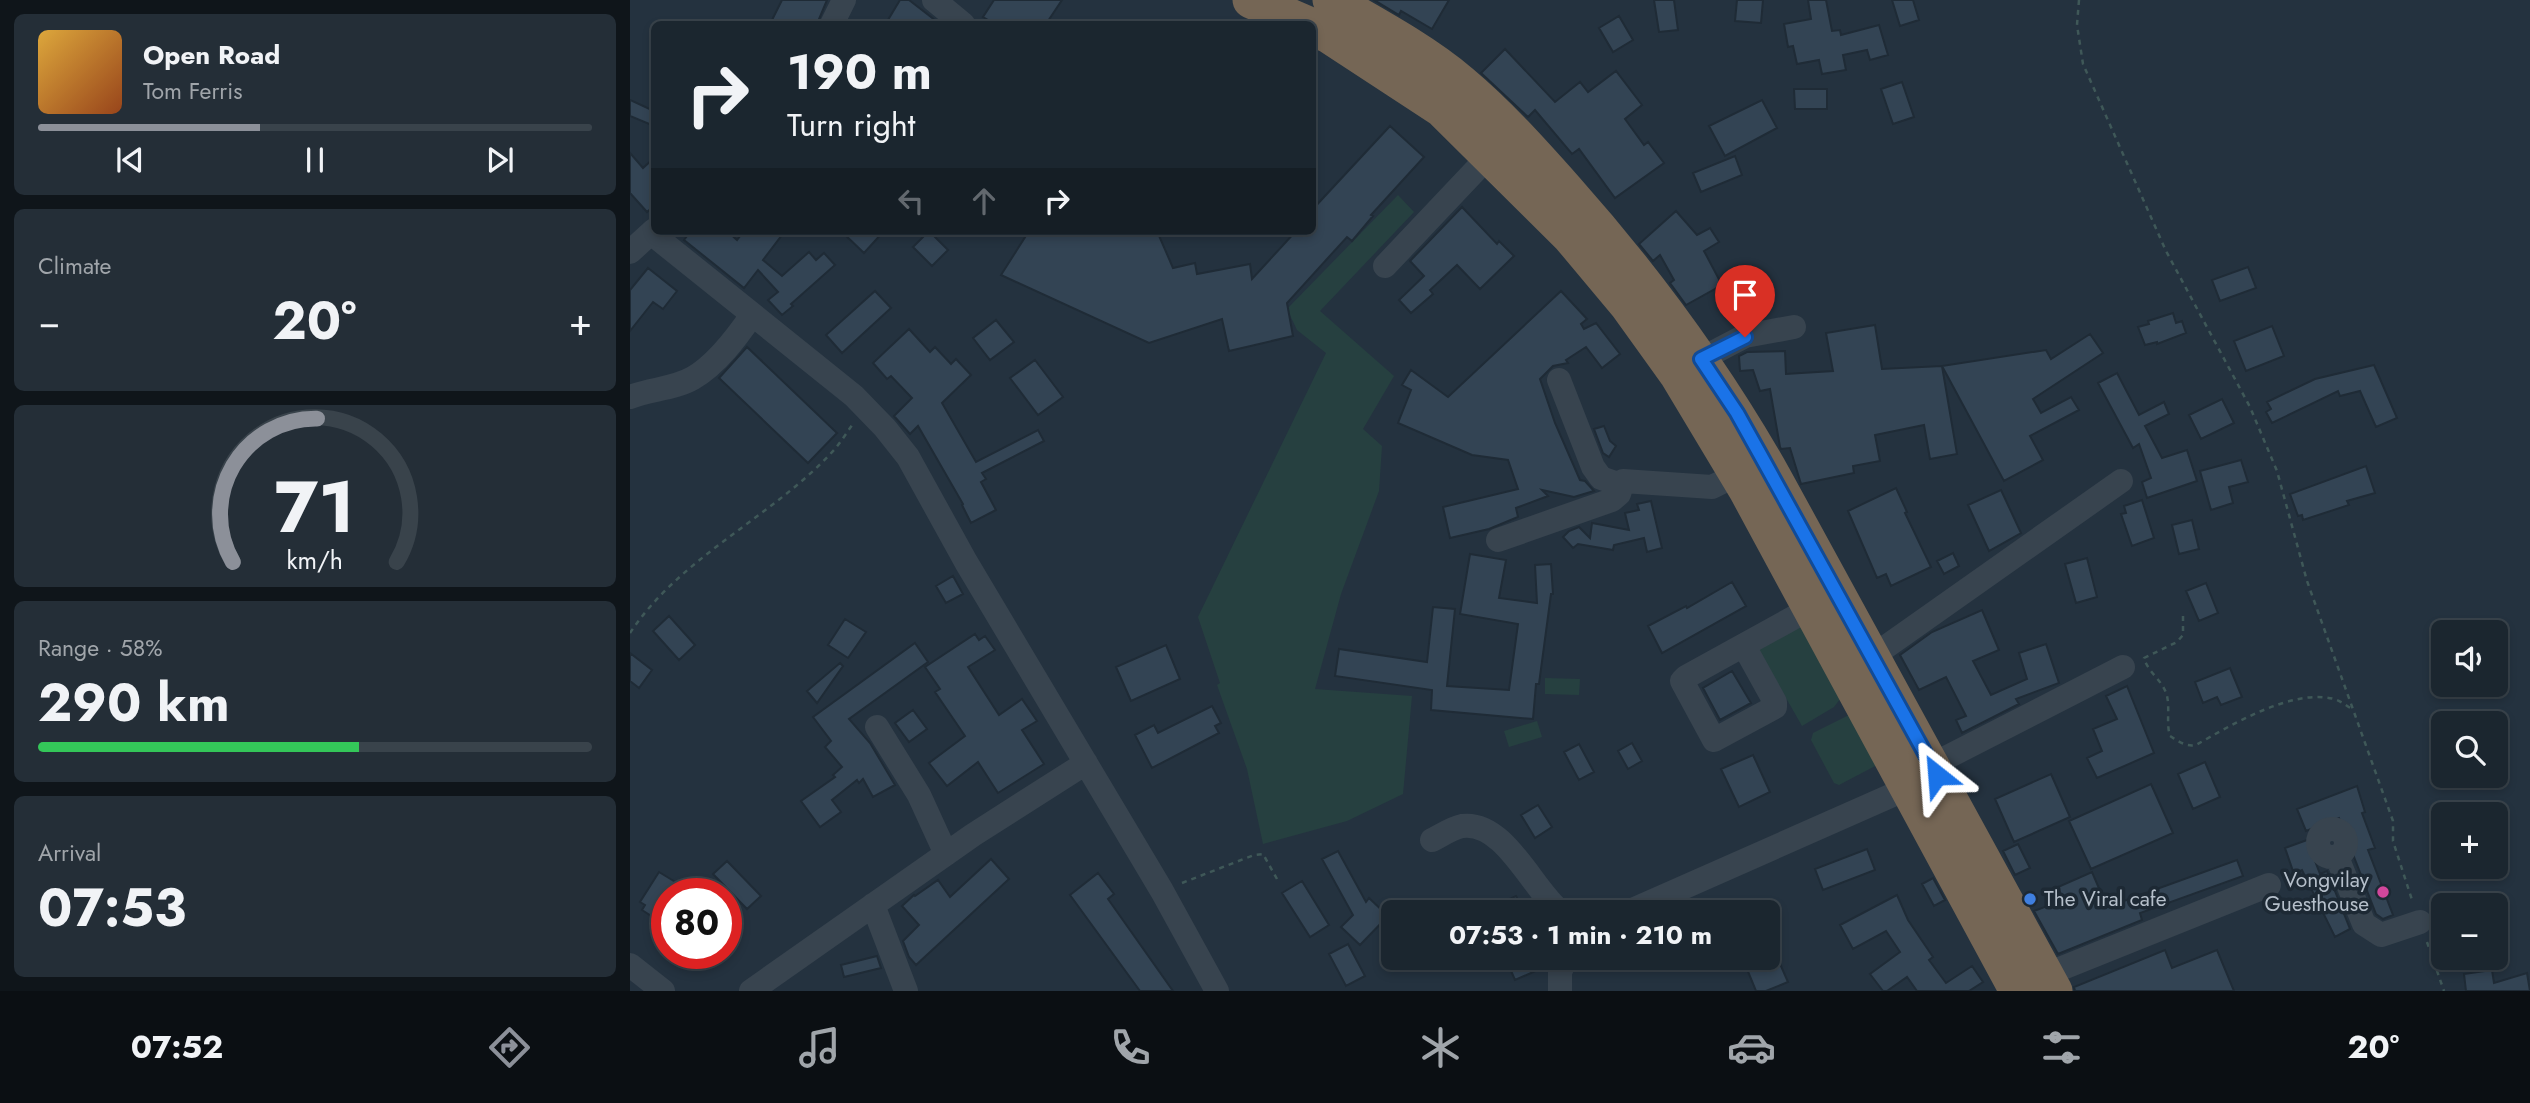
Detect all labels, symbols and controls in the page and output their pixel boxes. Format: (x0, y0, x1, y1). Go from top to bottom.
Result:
text: Open Road (143, 36, 280, 74)
text: 190 m (787, 37, 932, 107)
icon: right (672, 49, 763, 140)
text: Tom Ferris (143, 74, 242, 108)
text: Turn right (787, 102, 916, 148)
icon: previous (111, 141, 149, 179)
icon: pause (296, 141, 334, 179)
icon: next (481, 141, 519, 179)
icon: left (892, 182, 930, 220)
icon: ahead (965, 182, 1003, 220)
icon: right (1038, 182, 1076, 220)
text: Climate (38, 249, 111, 283)
pin (1715, 265, 1775, 337)
icon: arrive (1726, 276, 1764, 314)
text: 20° (273, 283, 357, 359)
text: − (38, 294, 60, 349)
text: + (569, 294, 592, 349)
text: 71 (275, 454, 355, 559)
text: km/h (287, 541, 343, 577)
map controls (2431, 620, 2508, 970)
button: sound (2431, 620, 2508, 697)
text: Range · 58% (38, 631, 162, 665)
text: 290 km (38, 665, 230, 741)
button: search (2431, 711, 2508, 788)
position arrow (1900, 738, 1974, 812)
button: + (2431, 802, 2508, 879)
text: Arrival (38, 836, 101, 870)
place label: Vongvilay Guesthouse (2265, 865, 2370, 919)
text: 07:53 (38, 870, 186, 946)
speed limit sign: 80 (651, 878, 742, 969)
place label: The Viral cafe (2044, 884, 2167, 914)
marker: Vongvilay Guesthouse (2375, 884, 2391, 900)
marker: The Viral cafe (2022, 891, 2038, 907)
button: − (2431, 893, 2508, 970)
text: 07:53 · 1 min · 210 m (1449, 916, 1712, 954)
icon: directions (485, 1023, 534, 1072)
icon: music (795, 1023, 844, 1072)
icon: phone (1106, 1023, 1155, 1072)
icon: climate (1416, 1023, 1465, 1072)
icon: car (1727, 1023, 1776, 1072)
icon: filters (2037, 1023, 2086, 1072)
text: 07:52 (131, 1024, 223, 1070)
text: 20° (2348, 1024, 2399, 1070)

